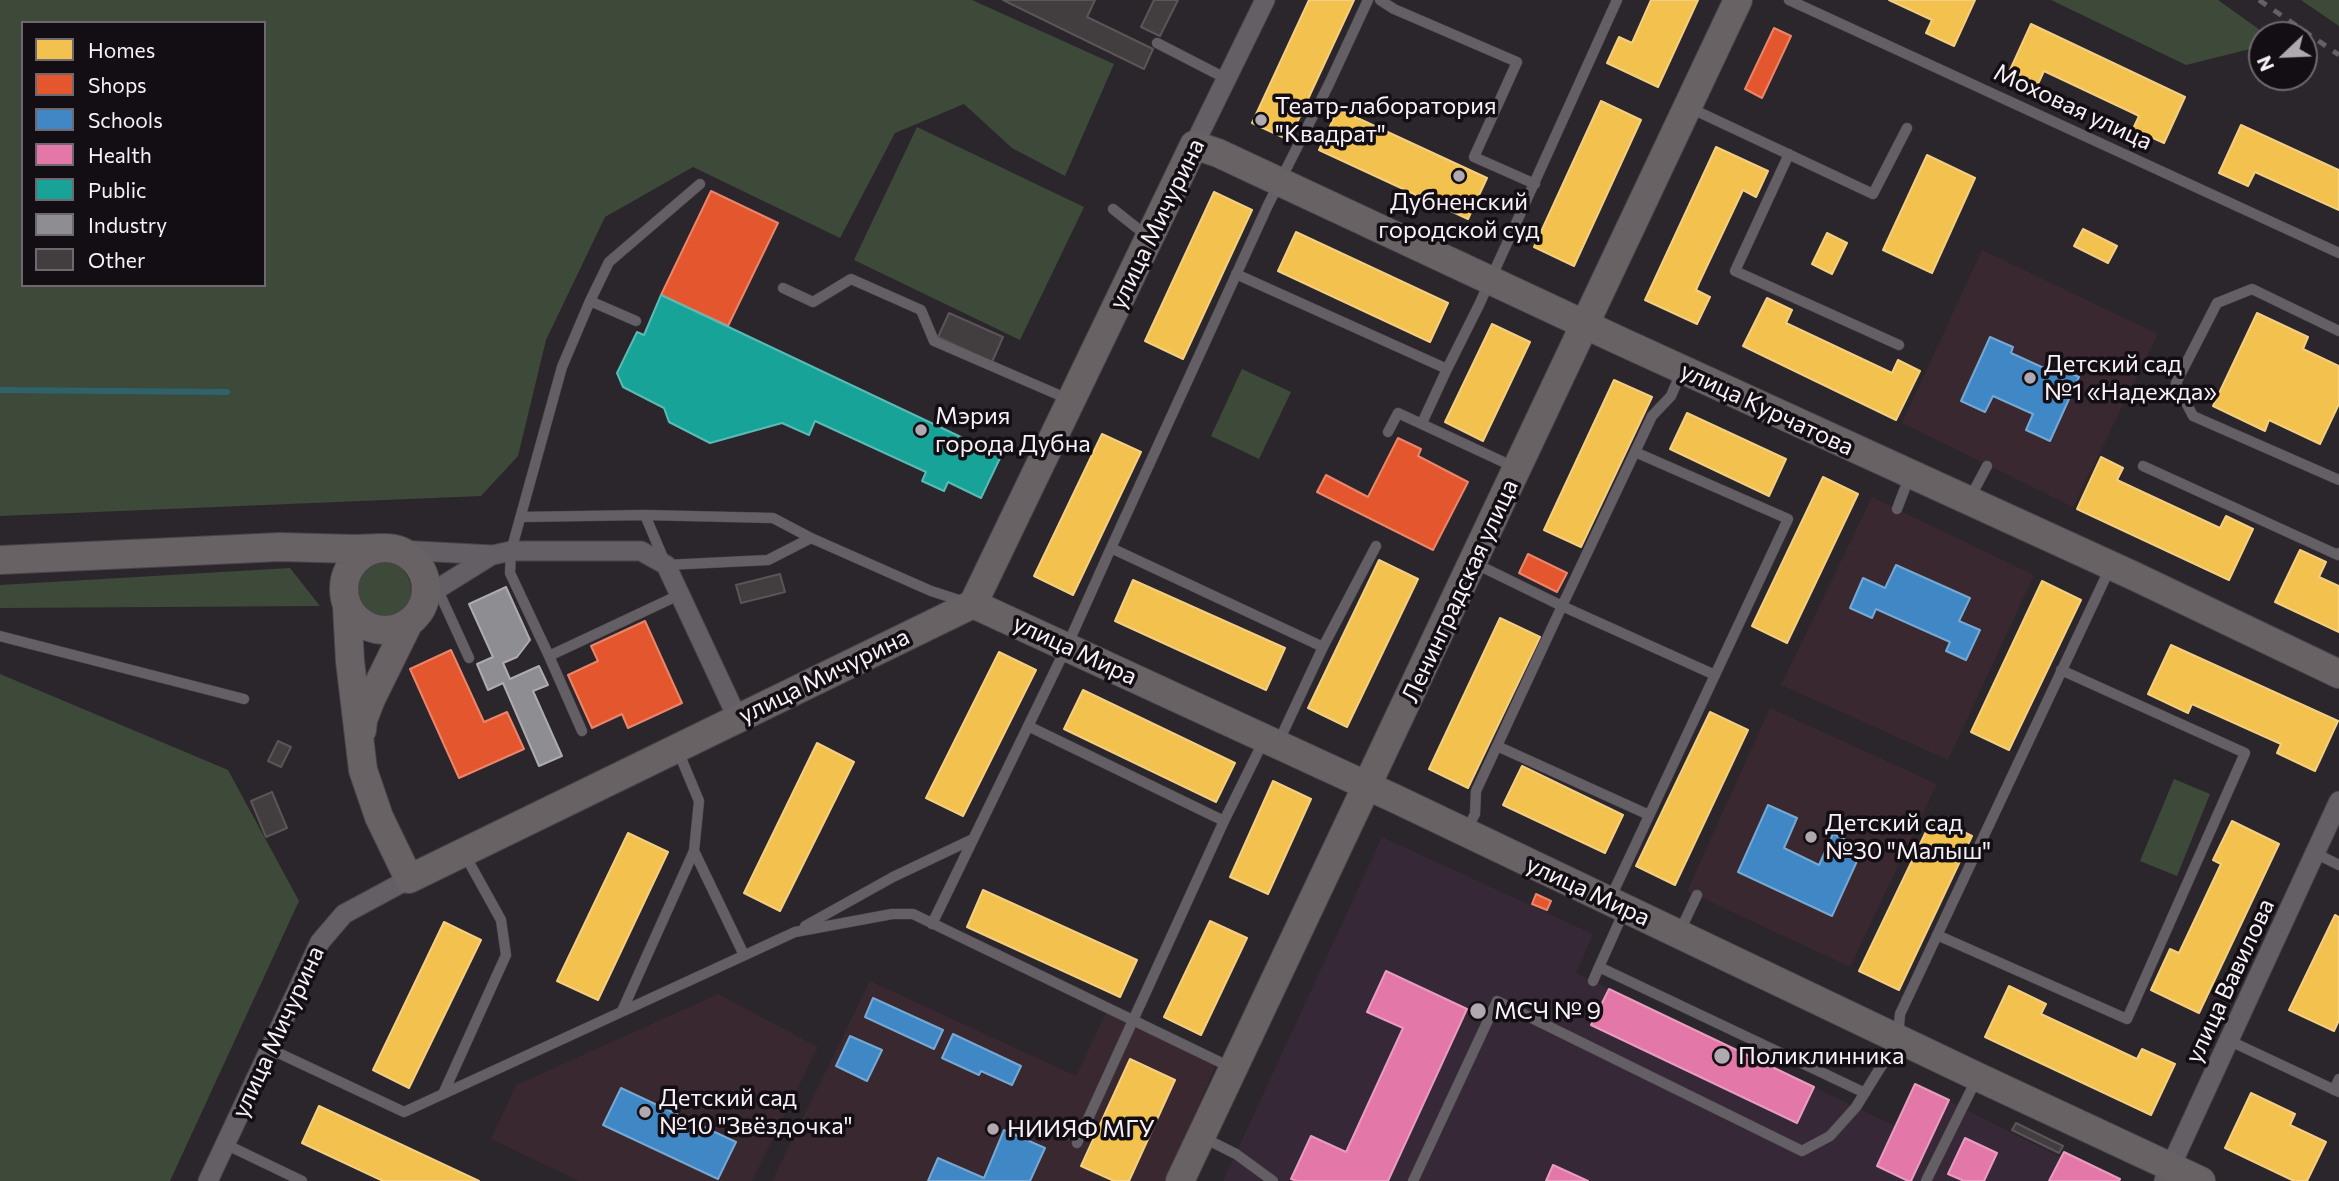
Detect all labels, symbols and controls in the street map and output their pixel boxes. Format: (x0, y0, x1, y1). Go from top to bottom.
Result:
legend (21, 21, 266, 287)
north arrow (2248, 21, 2318, 91)
text: Homes (88, 37, 155, 62)
text: N (2252, 53, 2278, 75)
street label: Моховая улица (1989, 58, 2157, 156)
text: Shops (88, 72, 147, 97)
place label: Театр-лаборатория "Квадрат" (1275, 92, 1497, 148)
text: Schools (88, 107, 163, 132)
marker: Театр-лаборатория "Квадрат" (1253, 112, 1269, 128)
street label: улица Мичурина (1103, 134, 1211, 314)
text: Health (88, 142, 152, 167)
marker: Дубненский городской суд (1451, 168, 1467, 184)
text: Public (88, 177, 146, 202)
place label: Дубненский городской суд (1378, 188, 1540, 244)
text: Industry (88, 212, 167, 237)
text: Other (88, 247, 145, 272)
place label: Детский сад №1 «Надежда» (2044, 350, 2217, 406)
street label: улица Курчатова (1676, 356, 1858, 462)
marker: Детский сад №1 «Надежда» (2022, 370, 2038, 386)
place label: Мэрия города Дубна (935, 402, 1091, 458)
marker: Мэрия города Дубна (913, 422, 929, 438)
street label: Ленинградская улица (1396, 475, 1524, 707)
street label: улица Мира (1008, 609, 1142, 691)
street label: улица Мичурина (734, 622, 914, 730)
place label: Детский сад №30 "Малыш" (1825, 809, 1991, 865)
marker: Детский сад №30 "Малыш" (1803, 829, 1819, 845)
street label: улица Мира (1521, 850, 1655, 932)
street label: улица Вавилова (2179, 894, 2281, 1068)
street label: улица Мичурина (226, 942, 330, 1122)
place label: МСЧ № 9 (1494, 997, 1601, 1025)
marker: МСЧ № 9 (1468, 1001, 1488, 1021)
place label: Поликлинника (1738, 1042, 1905, 1070)
marker: Поликлинника (1712, 1046, 1732, 1066)
place label: Детский сад №10 "Звёздочка" (659, 1084, 853, 1140)
marker: Детский сад №10 "Звёздочка" (637, 1104, 653, 1120)
place label: НИИЯФ МГУ (1007, 1115, 1155, 1143)
marker: НИИЯФ МГУ (985, 1121, 1001, 1137)

